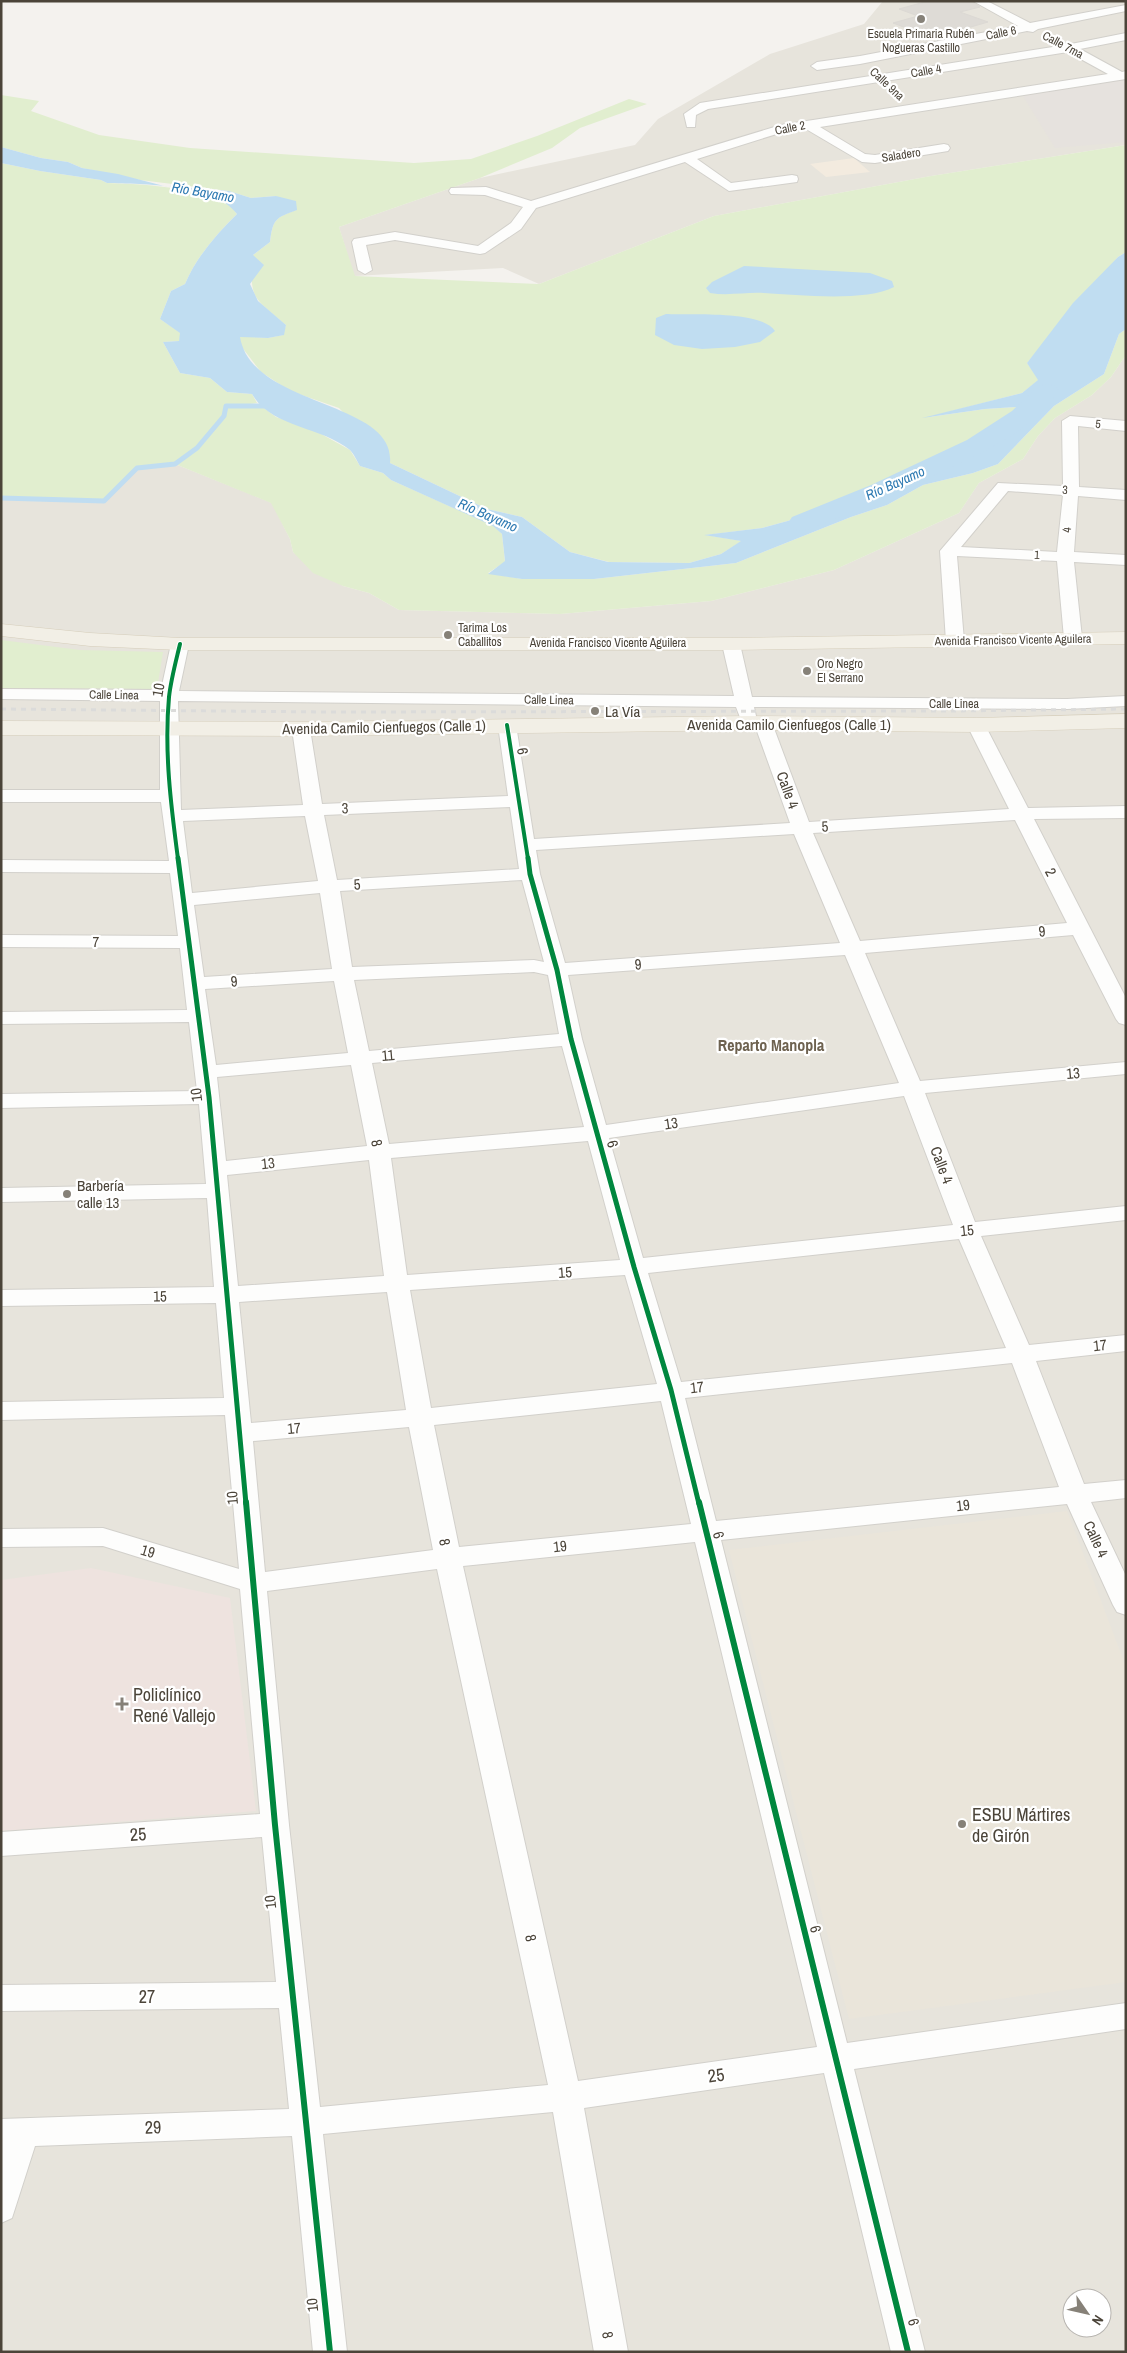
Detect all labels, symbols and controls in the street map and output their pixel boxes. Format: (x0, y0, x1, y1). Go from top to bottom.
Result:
marker: Escuela Primaria Rubén Nogueras Castillo (915, 13, 927, 25)
street label: Calle 6 (984, 22, 1018, 44)
place label: Escuela Primaria Rubén Nogueras Castillo (867, 26, 975, 56)
street label: Calle 7ma (1040, 28, 1087, 63)
street label: Calle 4 (910, 60, 943, 82)
street label: Calle 9na (866, 64, 908, 104)
street label: Calle 2 (773, 117, 807, 139)
street label: Saladero (880, 144, 922, 166)
water label: Río Bayamo (170, 178, 236, 206)
street label: 5 (1095, 416, 1102, 432)
water label: Río Bayamo (862, 462, 928, 504)
street label: 3 (1062, 482, 1068, 498)
water label: Río Bayamo (455, 494, 521, 536)
street label: 4 (1059, 526, 1075, 533)
street label: 1 (1034, 547, 1041, 563)
place label: Tarima Los Caballitos (458, 620, 507, 650)
marker: Tarima Los Caballitos (442, 629, 454, 641)
street label: Avenida Francisco Vicente Aguilera (934, 631, 1092, 649)
street label: Avenida Francisco Vicente Aguilera (529, 635, 687, 651)
place label: Oro Negro El Serrano (817, 656, 864, 686)
marker: Oro Negro El Serrano (801, 665, 813, 677)
street label: 10 (147, 681, 169, 698)
street label: Calle Linea (89, 687, 140, 703)
street label: Calle Linea (524, 692, 575, 708)
street label: Calle Linea (929, 696, 979, 712)
place label: La Vía (605, 701, 641, 722)
marker: La Vía (589, 705, 601, 717)
street label: Avenida Camilo Cienfuegos (Calle 1) (686, 714, 891, 735)
street label: Avenida Camilo Cienfuegos (Calle 1) (281, 715, 486, 739)
street label: 6 (512, 746, 534, 756)
street label: Calle 4 (772, 768, 804, 812)
street label: 3 (341, 797, 349, 819)
street label: 5 (821, 815, 829, 837)
street label: 2 (1040, 864, 1062, 880)
street label: 5 (353, 873, 361, 895)
street label: 9 (1038, 920, 1046, 942)
street label: 7 (93, 931, 100, 952)
street label: 9 (634, 953, 642, 975)
street label: 9 (230, 970, 238, 992)
district label: Reparto Manopla (718, 1034, 825, 1056)
street label: 11 (381, 1044, 395, 1066)
street label: 13 (1065, 1062, 1081, 1084)
street label: 10 (185, 1087, 207, 1103)
street label: 13 (663, 1112, 679, 1134)
street label: 8 (366, 1137, 388, 1149)
street label: 6 (602, 1138, 624, 1150)
street label: Calle 4 (925, 1143, 959, 1187)
street label: 13 (260, 1152, 276, 1174)
place label: Barbería calle 13 (77, 1175, 124, 1213)
marker: Barbería calle 13 (61, 1188, 73, 1200)
street label: 15 (959, 1219, 975, 1241)
street label: 15 (557, 1261, 573, 1283)
street label: 15 (153, 1285, 167, 1307)
street label: 17 (1092, 1334, 1108, 1356)
street label: 17 (689, 1376, 705, 1398)
street label: 17 (286, 1417, 302, 1439)
street label: 10 (221, 1490, 243, 1506)
street label: 19 (955, 1494, 971, 1516)
street label: Calle 4 (1078, 1517, 1114, 1561)
street label: 6 (708, 1529, 730, 1541)
street label: 19 (552, 1535, 568, 1557)
street label: 8 (434, 1537, 456, 1548)
street label: 19 (138, 1539, 158, 1563)
place label: Policlínico René Vallejo (133, 1682, 216, 1728)
marker: Policlínico René Vallejo (115, 1697, 129, 1711)
place label: ESBU Mártires de Girón (972, 1802, 1070, 1848)
marker: ESBU Mártires de Girón (956, 1818, 968, 1830)
street label: 25 (129, 1821, 147, 1847)
street label: 10 (259, 1894, 281, 1910)
street label: 6 (805, 1923, 827, 1935)
street label: 8 (520, 1932, 542, 1944)
street label: 27 (139, 1984, 155, 2009)
street label: 25 (706, 2061, 726, 2089)
street label: 29 (144, 2114, 162, 2140)
north arrow (1062, 2288, 1112, 2338)
street label: 10 (301, 2297, 323, 2313)
text: N (1088, 2312, 1108, 2329)
street label: 6 (903, 2316, 925, 2328)
street label: 8 (597, 2330, 619, 2340)

